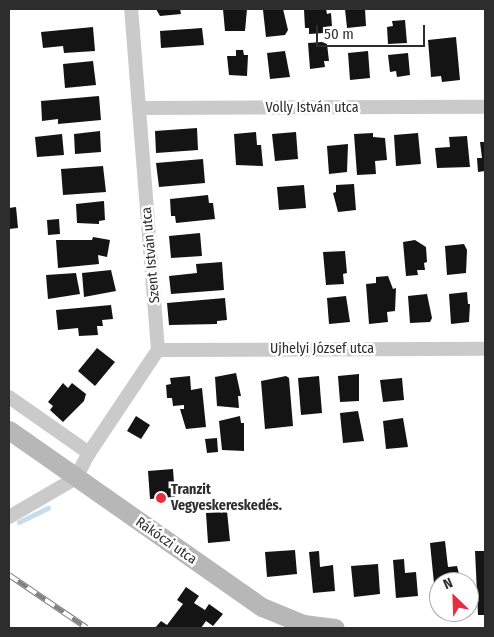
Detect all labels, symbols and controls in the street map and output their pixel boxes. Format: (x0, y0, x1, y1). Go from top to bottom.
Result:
scale bar (319, 15, 428, 47)
text: 50 m (324, 25, 354, 43)
street label: Volly István utca (265, 100, 359, 116)
street label: Szent István utca (138, 206, 164, 304)
street label: Ujhelyi József utca (270, 341, 374, 357)
place label: Tranzit Vegyeskereskedés. (171, 482, 282, 514)
marker: Tranzit Vegyeskereskedés. (155, 492, 167, 504)
street label: Rákóczi utca (132, 514, 200, 568)
north arrow (429, 572, 479, 622)
text: N (441, 574, 455, 593)

